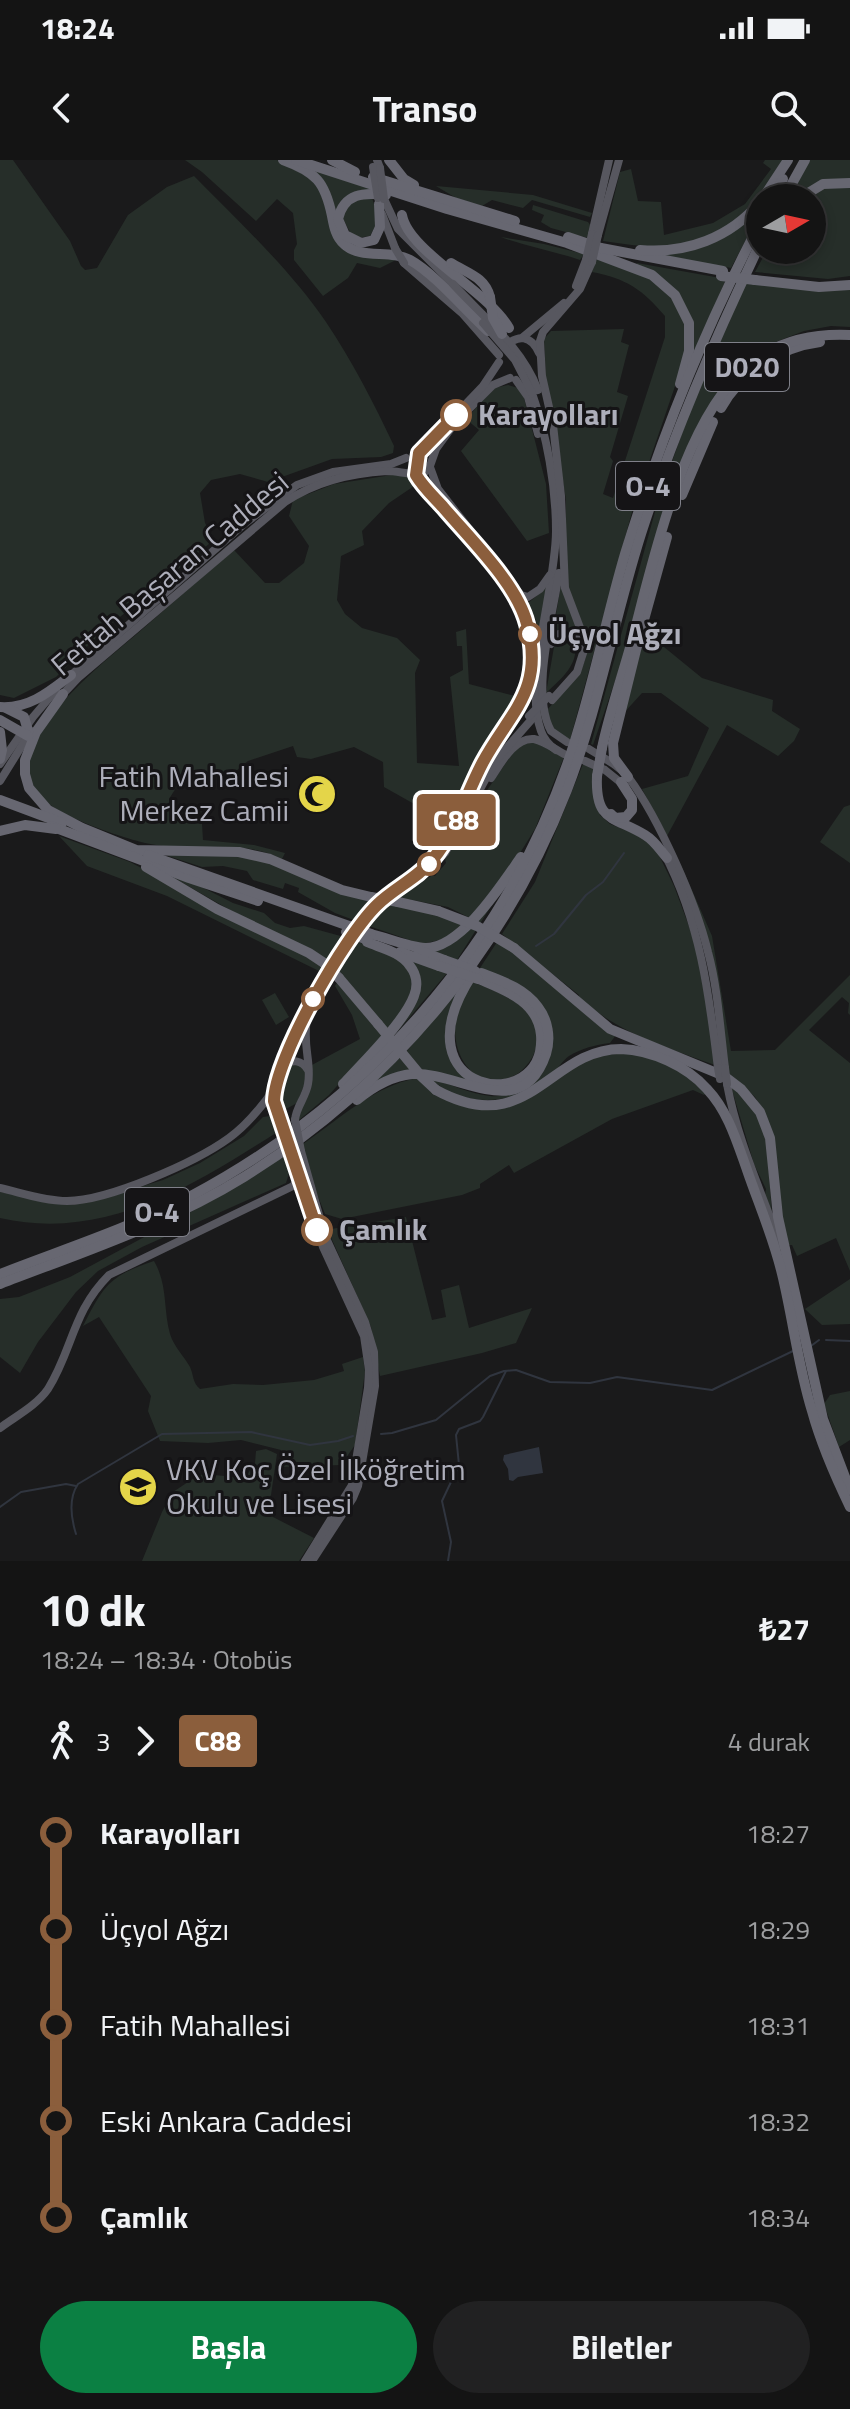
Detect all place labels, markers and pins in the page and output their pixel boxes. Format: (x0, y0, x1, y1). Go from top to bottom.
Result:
place label: Karayolları (478, 391, 618, 437)
marker: Karayolları (441, 400, 471, 430)
place label: Üçyol Ağzı (548, 610, 681, 656)
marker: Üçyol Ağzı (519, 623, 541, 645)
place label: Fatih Mahallesi Merkez Camii (98, 753, 289, 833)
mosque icon: Fatih Mahallesi Merkez Camii (296, 773, 338, 815)
unlabelled marker (418, 853, 440, 875)
unlabelled marker (302, 988, 324, 1010)
place label: Çamlık (339, 1206, 428, 1252)
marker: Çamlık (302, 1215, 332, 1245)
place label: VKV Koç Özel İlköğretim Okulu ve Lisesi (166, 1446, 466, 1526)
school or university icon: VKV Koç Özel İlköğretim Okulu ve Lisesi (117, 1466, 159, 1508)

